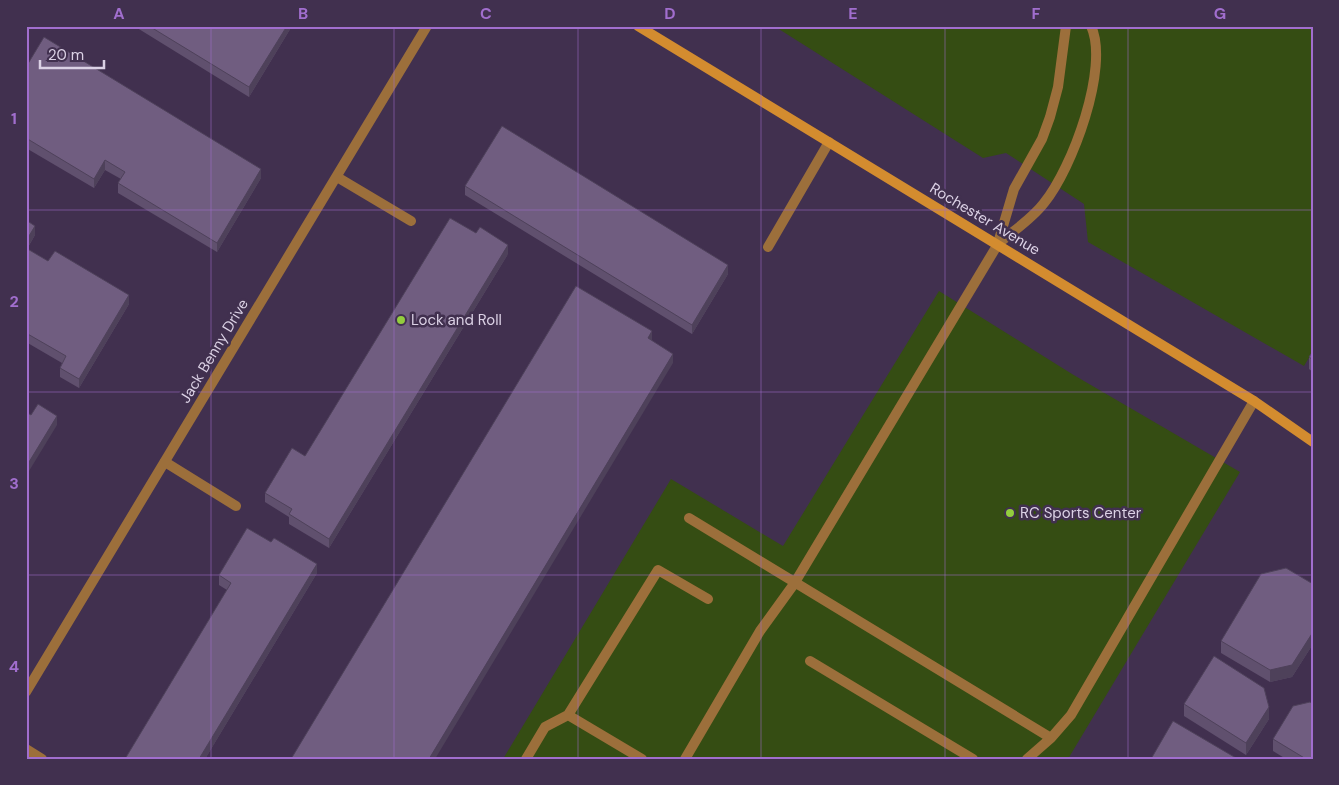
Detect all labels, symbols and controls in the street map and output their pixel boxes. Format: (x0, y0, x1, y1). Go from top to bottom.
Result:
text: A (113, 3, 125, 24)
text: B (298, 3, 308, 24)
text: C (480, 3, 492, 24)
text: D (664, 3, 676, 24)
text: E (848, 3, 858, 24)
text: F (1032, 3, 1041, 24)
text: G (1214, 3, 1226, 24)
scale bar (40, 38, 104, 70)
text: 20 m (48, 45, 84, 65)
text: 1 (11, 108, 17, 129)
street label: Rochester Avenue (926, 178, 1044, 260)
text: 2 (9, 291, 19, 312)
street label: Jack Benny Drive (175, 295, 253, 407)
place label: Lock and Roll (411, 310, 502, 330)
marker: Lock and Roll (395, 314, 407, 326)
text: 3 (9, 473, 19, 494)
place label: RC Sports Center (1020, 503, 1142, 523)
marker: RC Sports Center (1004, 507, 1016, 519)
text: 4 (9, 656, 19, 677)

